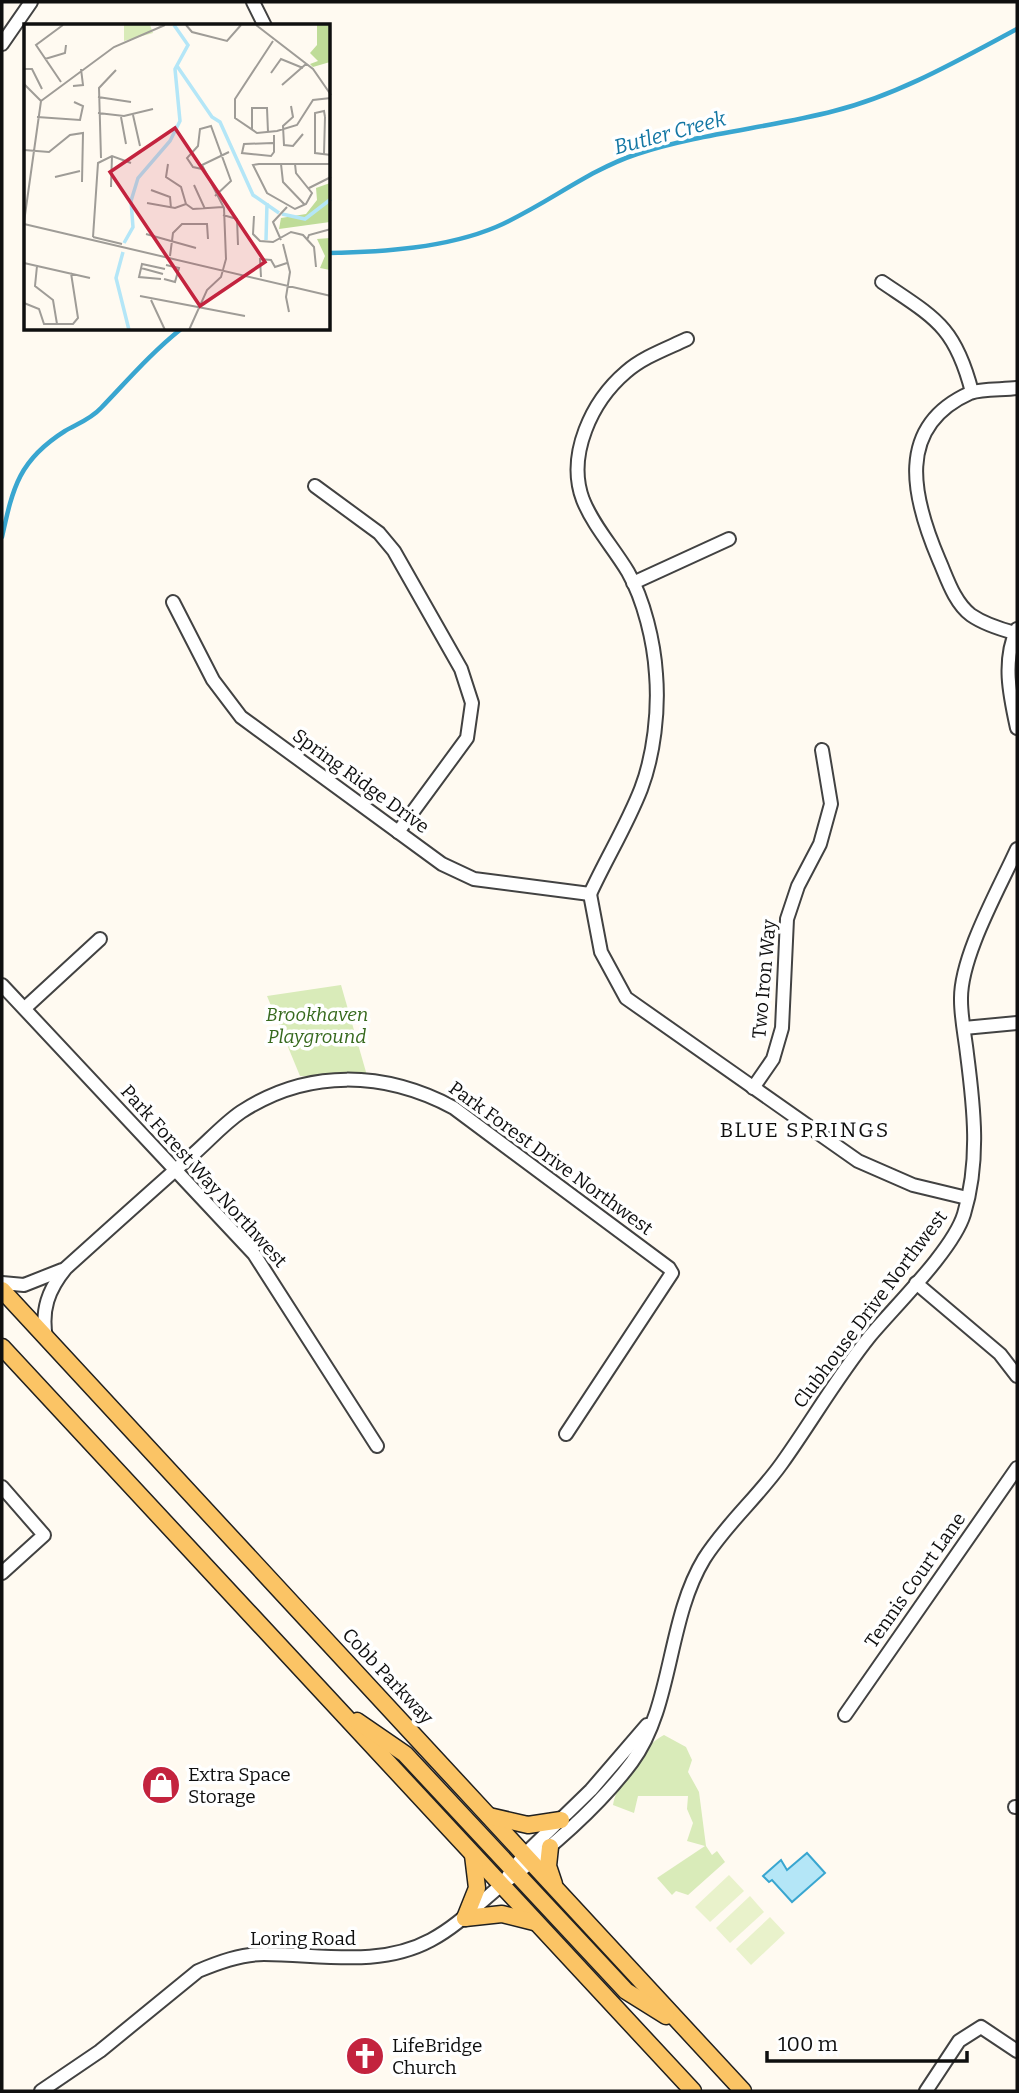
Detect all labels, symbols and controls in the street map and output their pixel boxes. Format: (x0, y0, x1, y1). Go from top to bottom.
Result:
inset map (24, 24, 331, 331)
water label: Butler Creek (611, 105, 729, 160)
street label: Spring Ridge Drive (288, 724, 434, 838)
street label: Two Iron Way (747, 918, 781, 1040)
park label: Brookhaven Playground (266, 1003, 368, 1048)
street label: Park Forest Drive Northwest (444, 1076, 658, 1240)
street label: Park Forest Way Northwest (116, 1080, 292, 1272)
district label: BLUE SPRINGS (720, 1117, 890, 1143)
street label: Clubhouse Drive Northwest (788, 1205, 952, 1412)
street label: Tennis Court Lane (860, 1508, 970, 1652)
street label: Cobb Parkway (338, 1623, 439, 1730)
place label: Extra Space Storage (188, 1763, 291, 1808)
shop icon: Extra Space Storage (140, 1764, 182, 1806)
street label: Loring Road (250, 1927, 356, 1950)
scale bar (767, 2020, 967, 2064)
text: 100 m (778, 2031, 838, 2057)
place label: LifeBridge Church (392, 2034, 482, 2079)
church icon: LifeBridge Church (344, 2035, 386, 2077)

